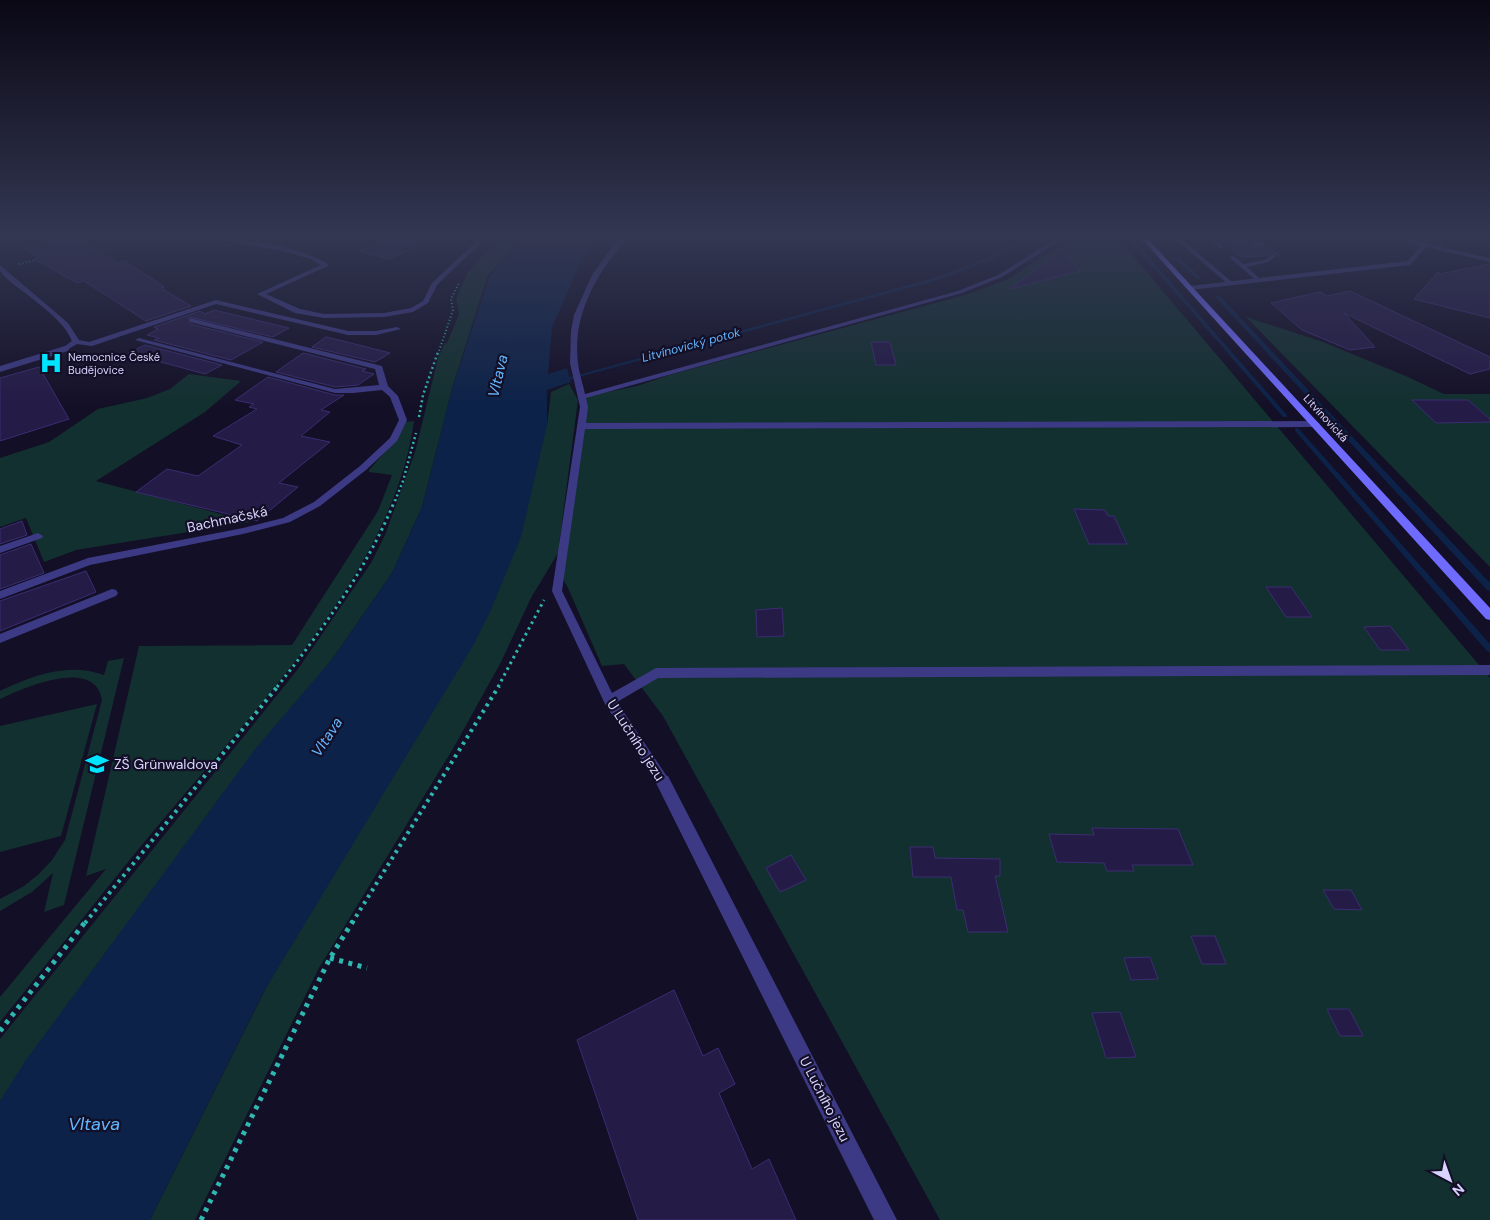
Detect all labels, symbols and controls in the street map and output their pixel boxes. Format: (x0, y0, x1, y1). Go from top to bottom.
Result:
water label: Litvínovický potok (640, 324, 743, 366)
hospital icon: Nemocnice České Budějovice (38, 350, 64, 376)
place label: Nemocnice České Budějovice (68, 350, 160, 377)
water label: Vltava (483, 353, 513, 399)
street label: Litvínovická (1300, 391, 1352, 445)
street label: Bachmačská (185, 502, 269, 536)
street label: U Lučního jezu (603, 696, 669, 784)
water label: Vltava (307, 713, 347, 761)
school or university icon: ZŠ Grünwaldova (84, 751, 110, 777)
place label: ZŠ Grünwaldova (114, 755, 218, 773)
street label: U Lučního jezu (796, 1053, 854, 1145)
water label: Vltava (68, 1112, 120, 1136)
north arrow (1425, 1155, 1475, 1205)
text: N (1449, 1180, 1468, 1200)

